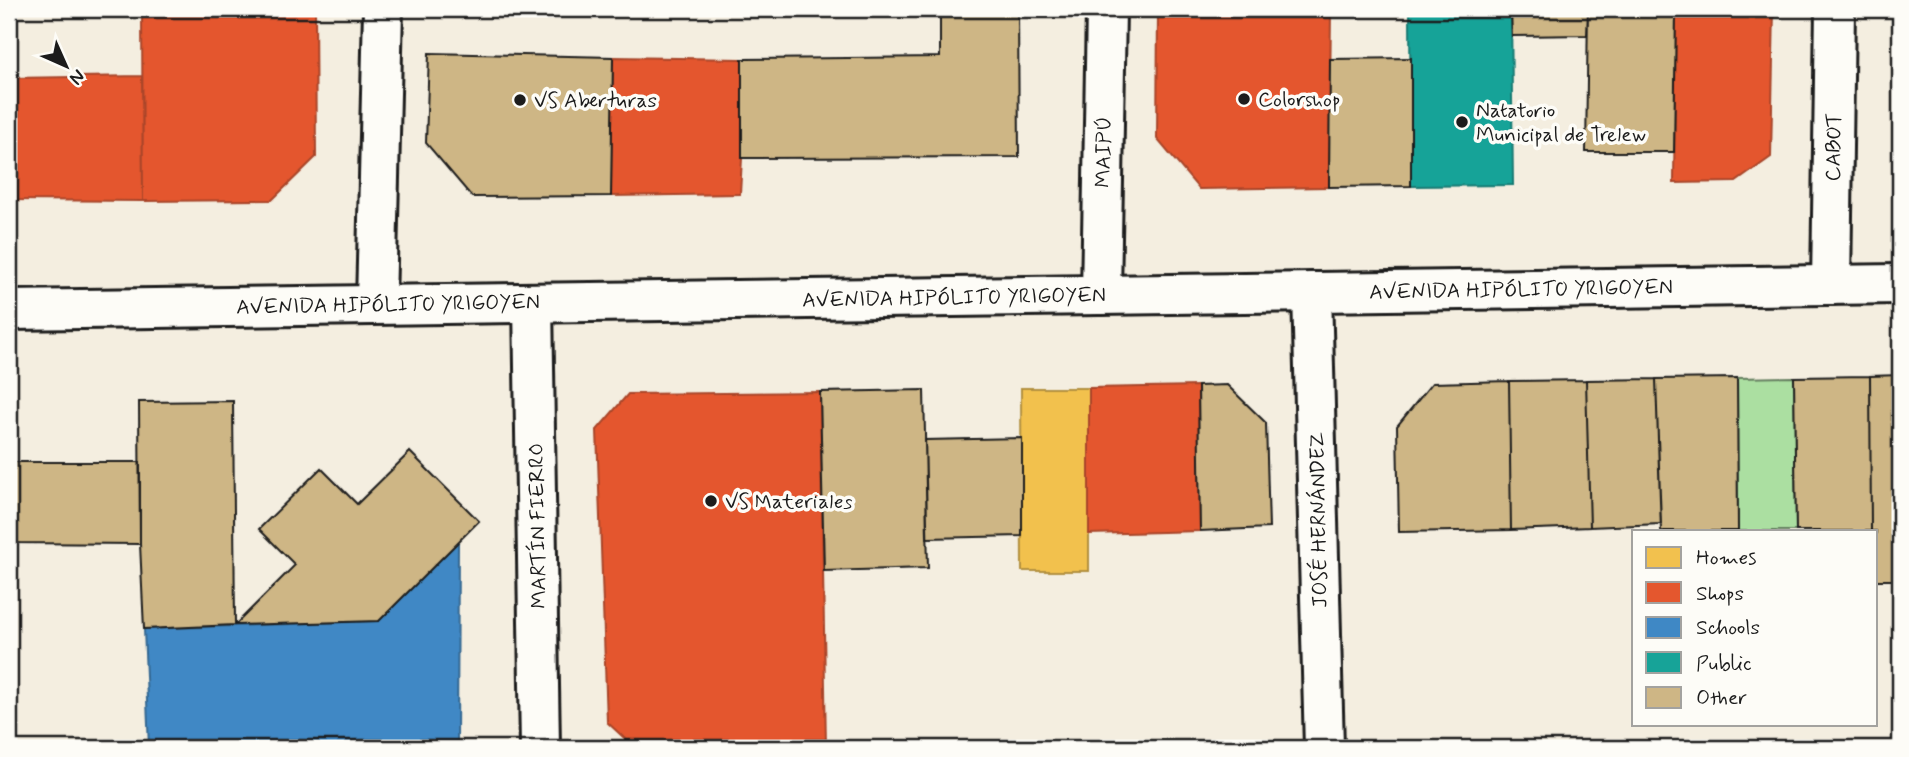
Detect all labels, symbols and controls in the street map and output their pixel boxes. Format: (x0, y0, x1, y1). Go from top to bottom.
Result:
north arrow (32, 32, 102, 102)
text: N (64, 64, 90, 90)
place label: Colorshop (1258, 86, 1340, 114)
place label: VS Aberturas (534, 87, 657, 115)
marker: Colorshop (1236, 91, 1252, 107)
marker: VS Aberturas (512, 92, 528, 108)
place label: Natatorio Municipal de Trelew (1476, 97, 1646, 149)
street label: CABOT (1819, 112, 1849, 182)
marker: Natatorio Municipal de Trelew (1454, 114, 1470, 130)
street label: MAIPÚ (1089, 116, 1119, 188)
street label: AVENIDA HIPÓLITO YRIGOYEN (1369, 273, 1673, 307)
street label: AVENIDA HIPÓLITO YRIGOYEN (802, 281, 1106, 315)
street label: AVENIDA HIPÓLITO YRIGOYEN (236, 288, 540, 322)
street label: JOSÉ HERNÁNDEZ (1303, 432, 1335, 608)
street label: MARTÍN FIERRO (523, 443, 553, 609)
place label: VS Materiales (725, 488, 853, 516)
marker: VS Materiales (703, 493, 719, 509)
legend (1632, 530, 1878, 726)
text: Homes (1696, 544, 1756, 572)
text: Shops (1696, 580, 1744, 608)
text: Schools (1696, 614, 1760, 642)
text: Public (1696, 650, 1752, 678)
text: Other (1696, 684, 1747, 712)

